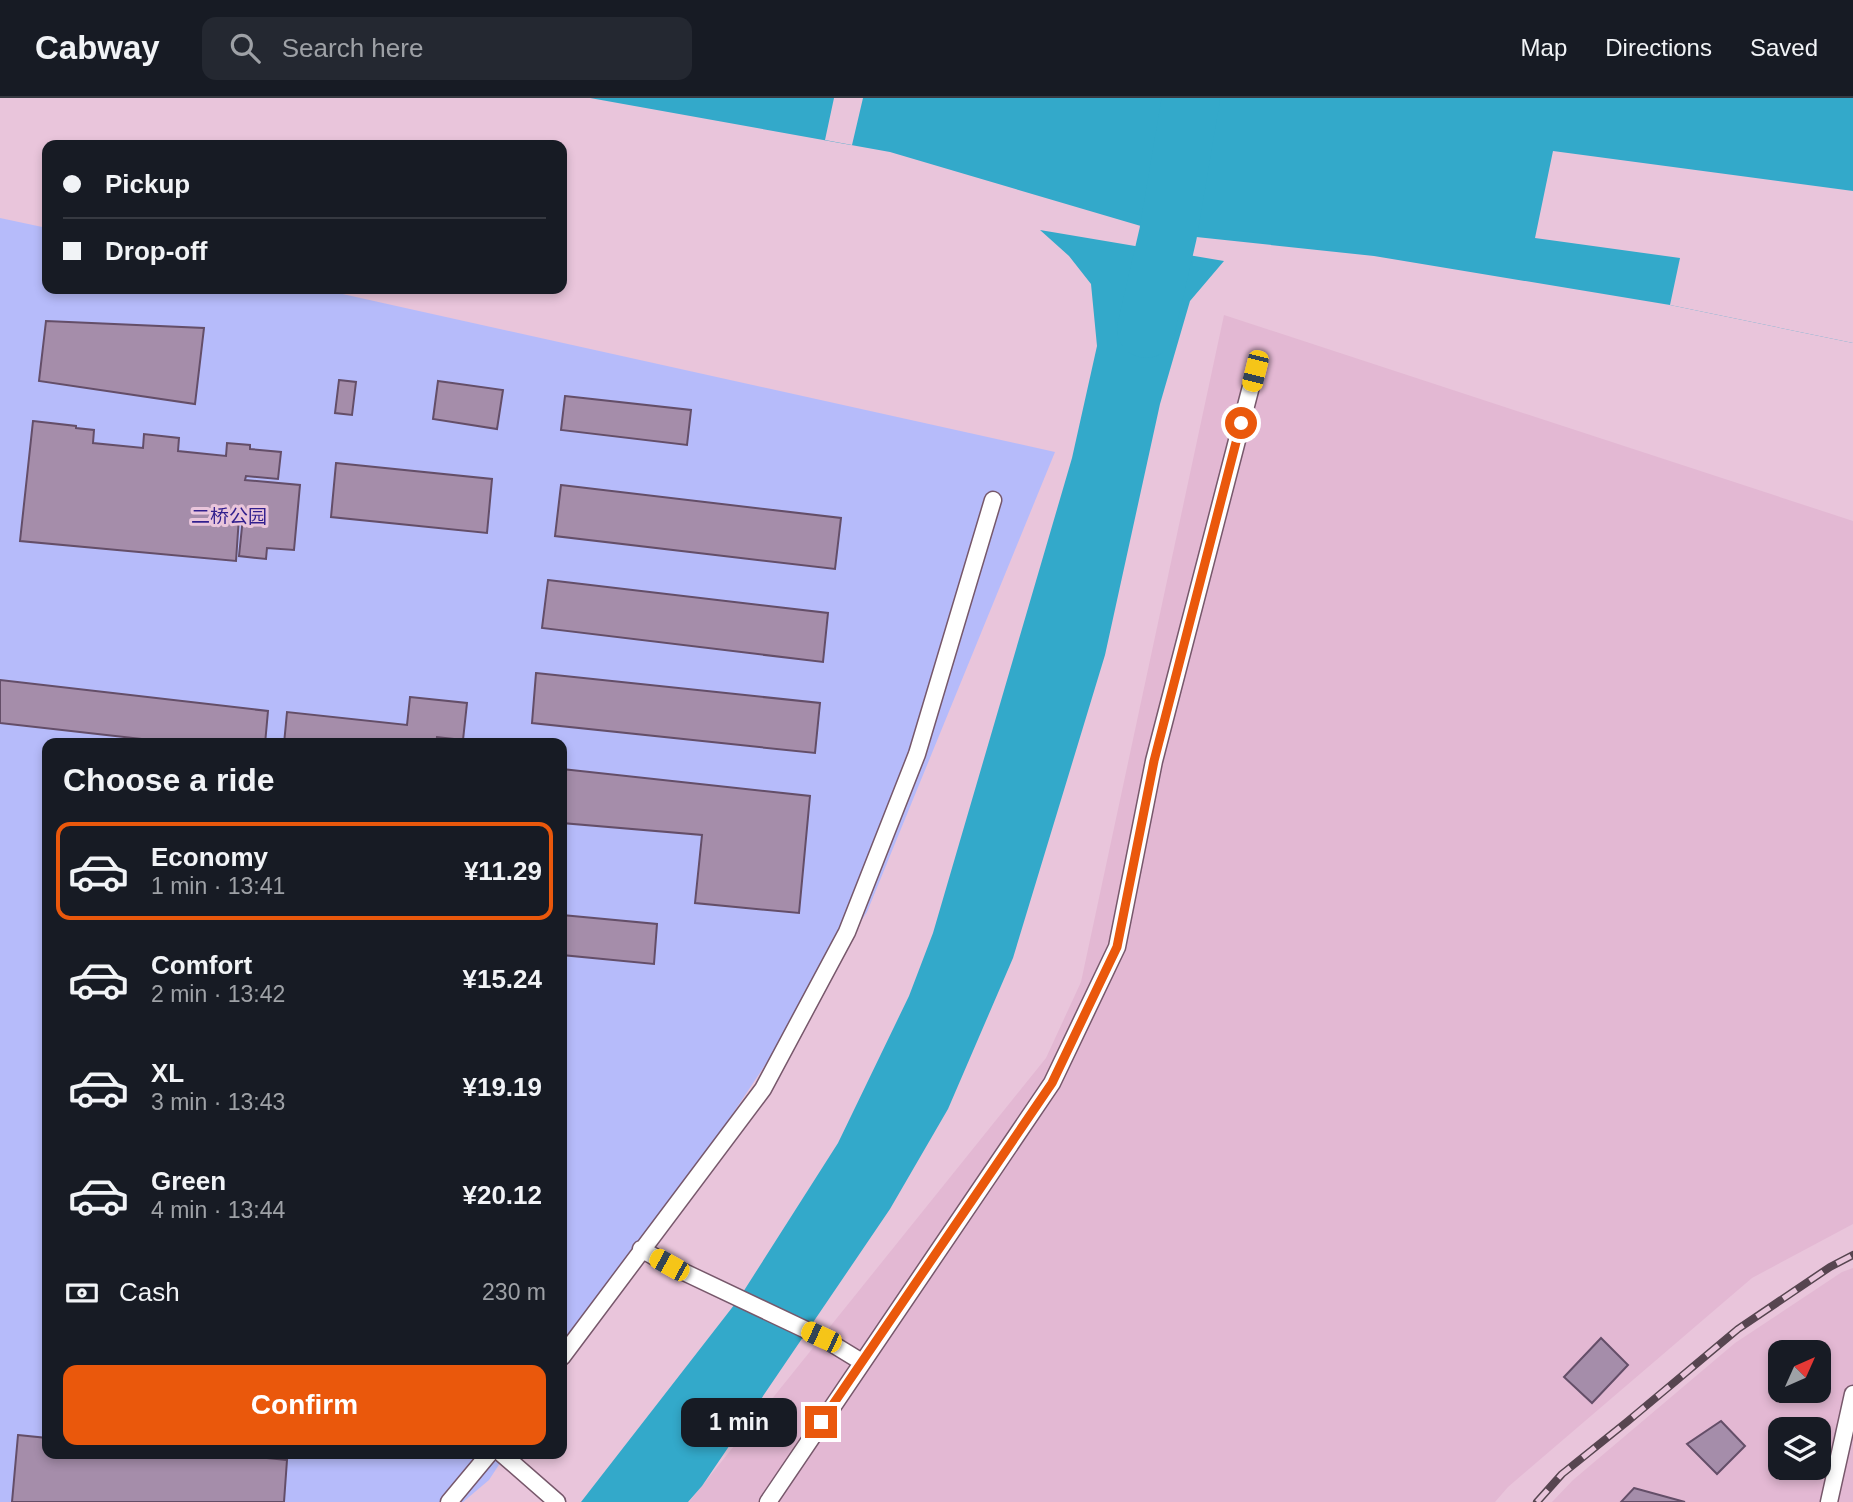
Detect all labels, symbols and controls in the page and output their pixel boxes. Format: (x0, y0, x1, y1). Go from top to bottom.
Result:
search box (202, 17, 692, 80)
text: Cabway (35, 29, 160, 66)
icon: search (226, 29, 264, 67)
text: Search here (282, 33, 423, 63)
text: Map (1521, 34, 1567, 61)
text: Directions (1605, 34, 1712, 61)
text: Saved (1750, 34, 1818, 61)
text: Pickup (105, 169, 190, 199)
text: Drop-off (105, 236, 208, 266)
car (1240, 348, 1271, 394)
route start (1225, 407, 1257, 439)
park label: 二桥公园 (191, 506, 267, 527)
text: Choose a ride (63, 762, 275, 798)
icon: car (67, 840, 130, 903)
text: Economy (151, 842, 268, 872)
text: ¥11.29 (464, 856, 542, 886)
text: 1 min · 13:41 (151, 873, 285, 899)
icon: car (67, 948, 130, 1011)
text: Comfort (151, 950, 252, 980)
text: ¥15.24 (462, 964, 542, 994)
text: 2 min · 13:42 (151, 981, 285, 1007)
icon: car (67, 1056, 130, 1119)
text: XL (151, 1058, 184, 1088)
text: ¥19.19 (462, 1072, 542, 1102)
text: 3 min · 13:43 (151, 1089, 285, 1115)
icon: car (67, 1164, 130, 1227)
text: Green (151, 1166, 226, 1196)
text: ¥20.12 (462, 1180, 542, 1210)
text: 4 min · 13:44 (151, 1197, 285, 1223)
car (646, 1246, 693, 1284)
icon: cash (63, 1274, 101, 1312)
text: Cash (119, 1277, 180, 1307)
text: 230 m (482, 1279, 546, 1305)
car (798, 1319, 845, 1355)
north arrow (1768, 1340, 1830, 1404)
map controls (1768, 1340, 1831, 1480)
button: Confirm (63, 1365, 546, 1445)
callout: 1 min (681, 1398, 796, 1446)
route end (805, 1406, 837, 1438)
text: 1 min (709, 1409, 769, 1435)
button: layers (1768, 1417, 1831, 1480)

